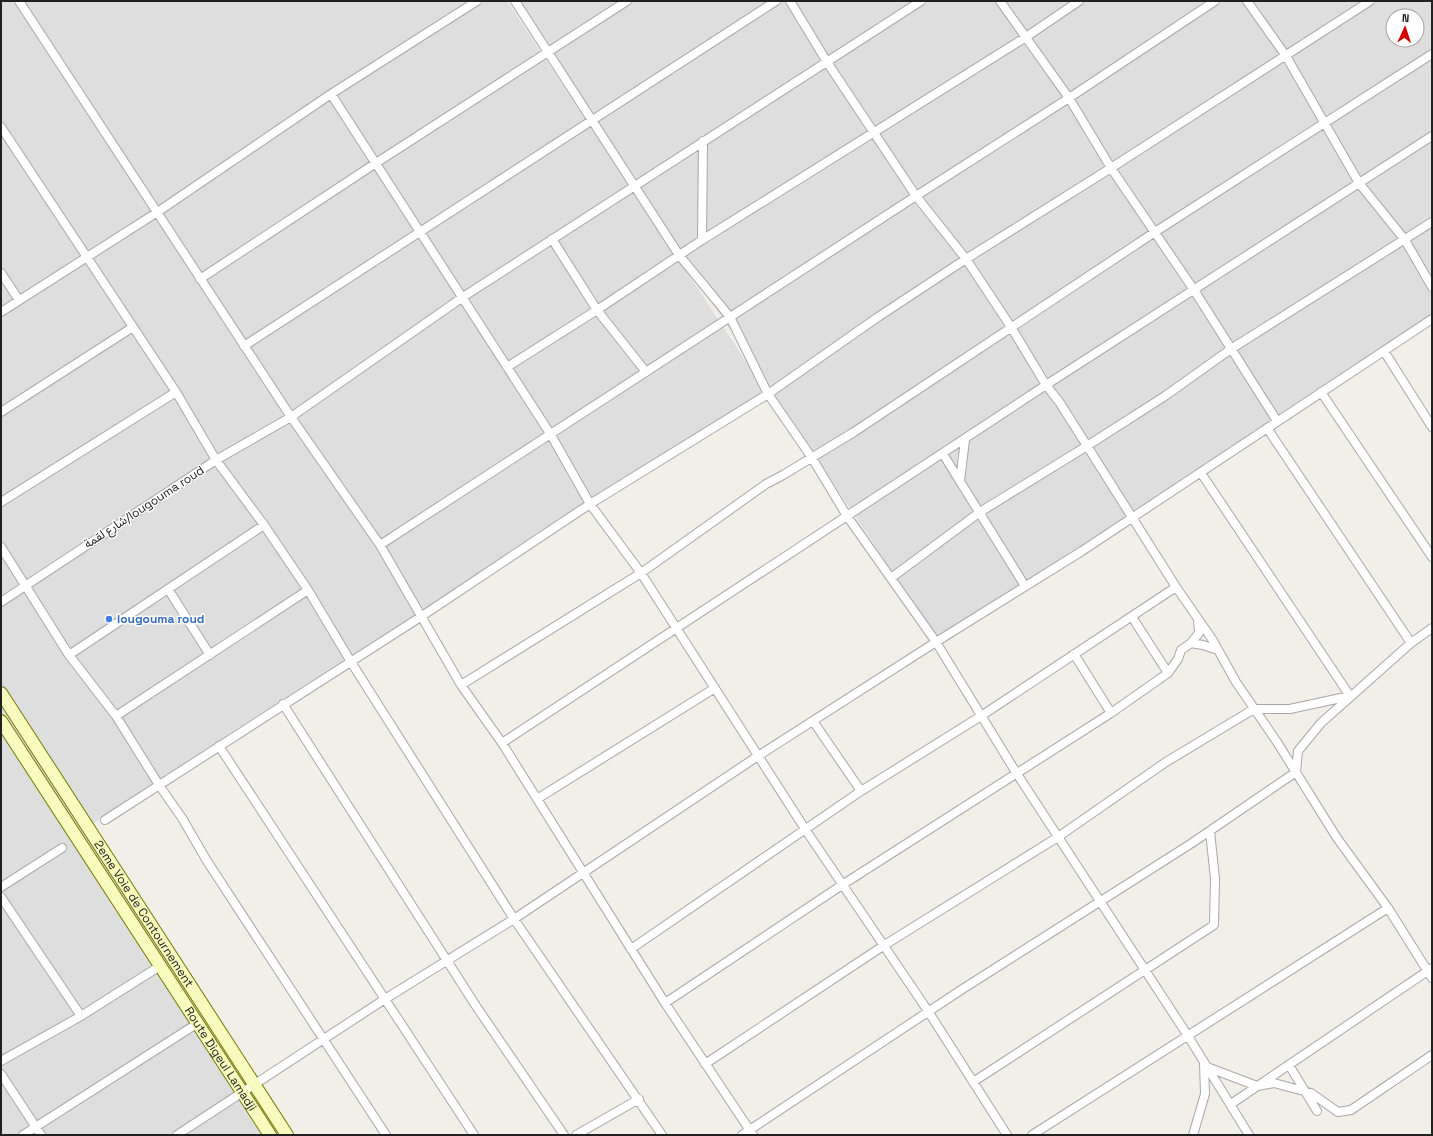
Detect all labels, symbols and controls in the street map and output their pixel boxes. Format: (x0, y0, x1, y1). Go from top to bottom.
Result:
north arrow (1385, 8, 1425, 48)
text: N (1401, 11, 1410, 25)
street label: شارع لقمة/lougouma roud (81, 462, 208, 553)
place label: lougouma roud (117, 611, 204, 627)
marker: lougouma roud (104, 614, 114, 624)
street label: 2eme Voie de Contournement (90, 837, 197, 990)
street label: Route Digeul Lamadji (181, 1004, 260, 1114)

